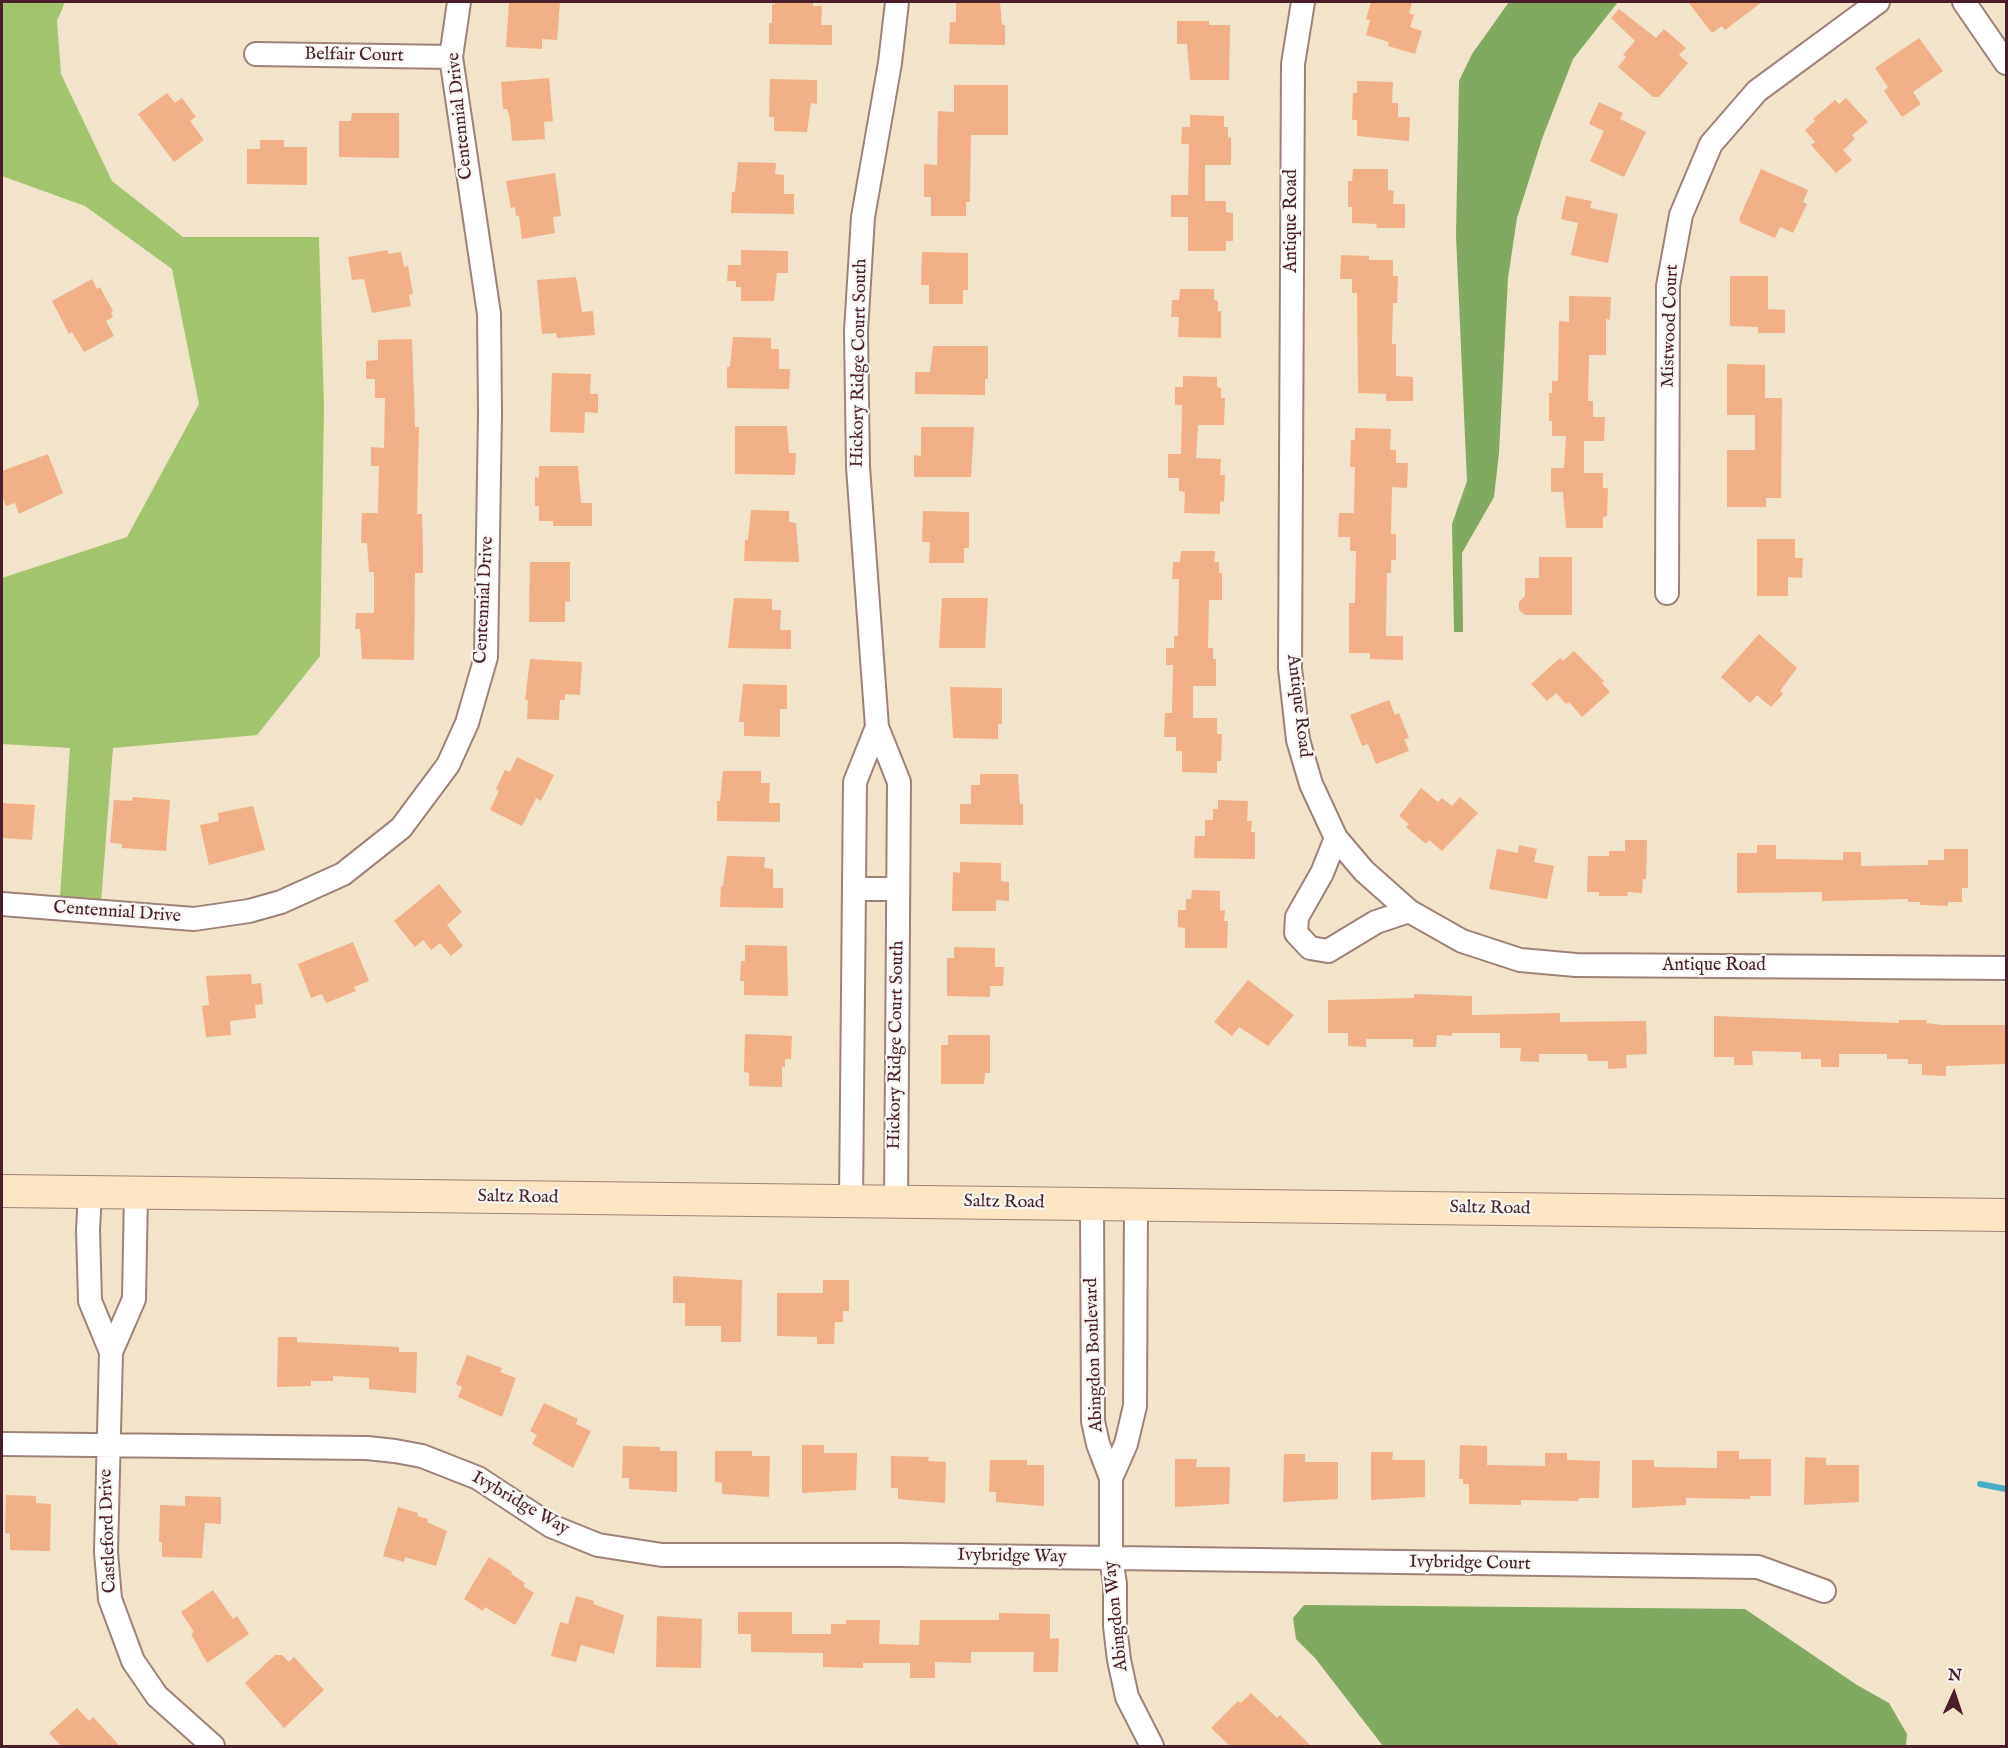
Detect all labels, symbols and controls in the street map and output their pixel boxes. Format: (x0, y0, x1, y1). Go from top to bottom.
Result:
street label: Belfair Court (304, 44, 404, 68)
street label: Centennial Drive (444, 51, 478, 181)
street label: Antique Road (1281, 169, 1303, 273)
street label: Hickory Ridge Court South (847, 258, 873, 468)
street label: Mistwood Court (1658, 264, 1684, 388)
street label: Centennial Drive (471, 536, 499, 664)
street label: Antique Road (1281, 653, 1315, 759)
street label: Centennial Drive (53, 898, 181, 928)
street label: Hickory Ridge Court South (884, 940, 910, 1150)
street label: Antique Road (1662, 955, 1766, 977)
street label: Saltz Road (477, 1186, 559, 1210)
street label: Saltz Road (963, 1191, 1045, 1215)
street label: Saltz Road (1449, 1197, 1531, 1221)
street label: Abingdon Boulevard (1082, 1277, 1108, 1433)
street label: Ivybridge Way (467, 1467, 573, 1541)
street label: Castleford Drive (96, 1468, 122, 1594)
street label: Ivybridge Way (957, 1545, 1067, 1569)
street label: Ivybridge Court (1409, 1552, 1531, 1576)
street label: Abingdon Way (1100, 1560, 1134, 1672)
north arrow (1924, 1664, 1984, 1724)
text: N (1948, 1666, 1962, 1686)

